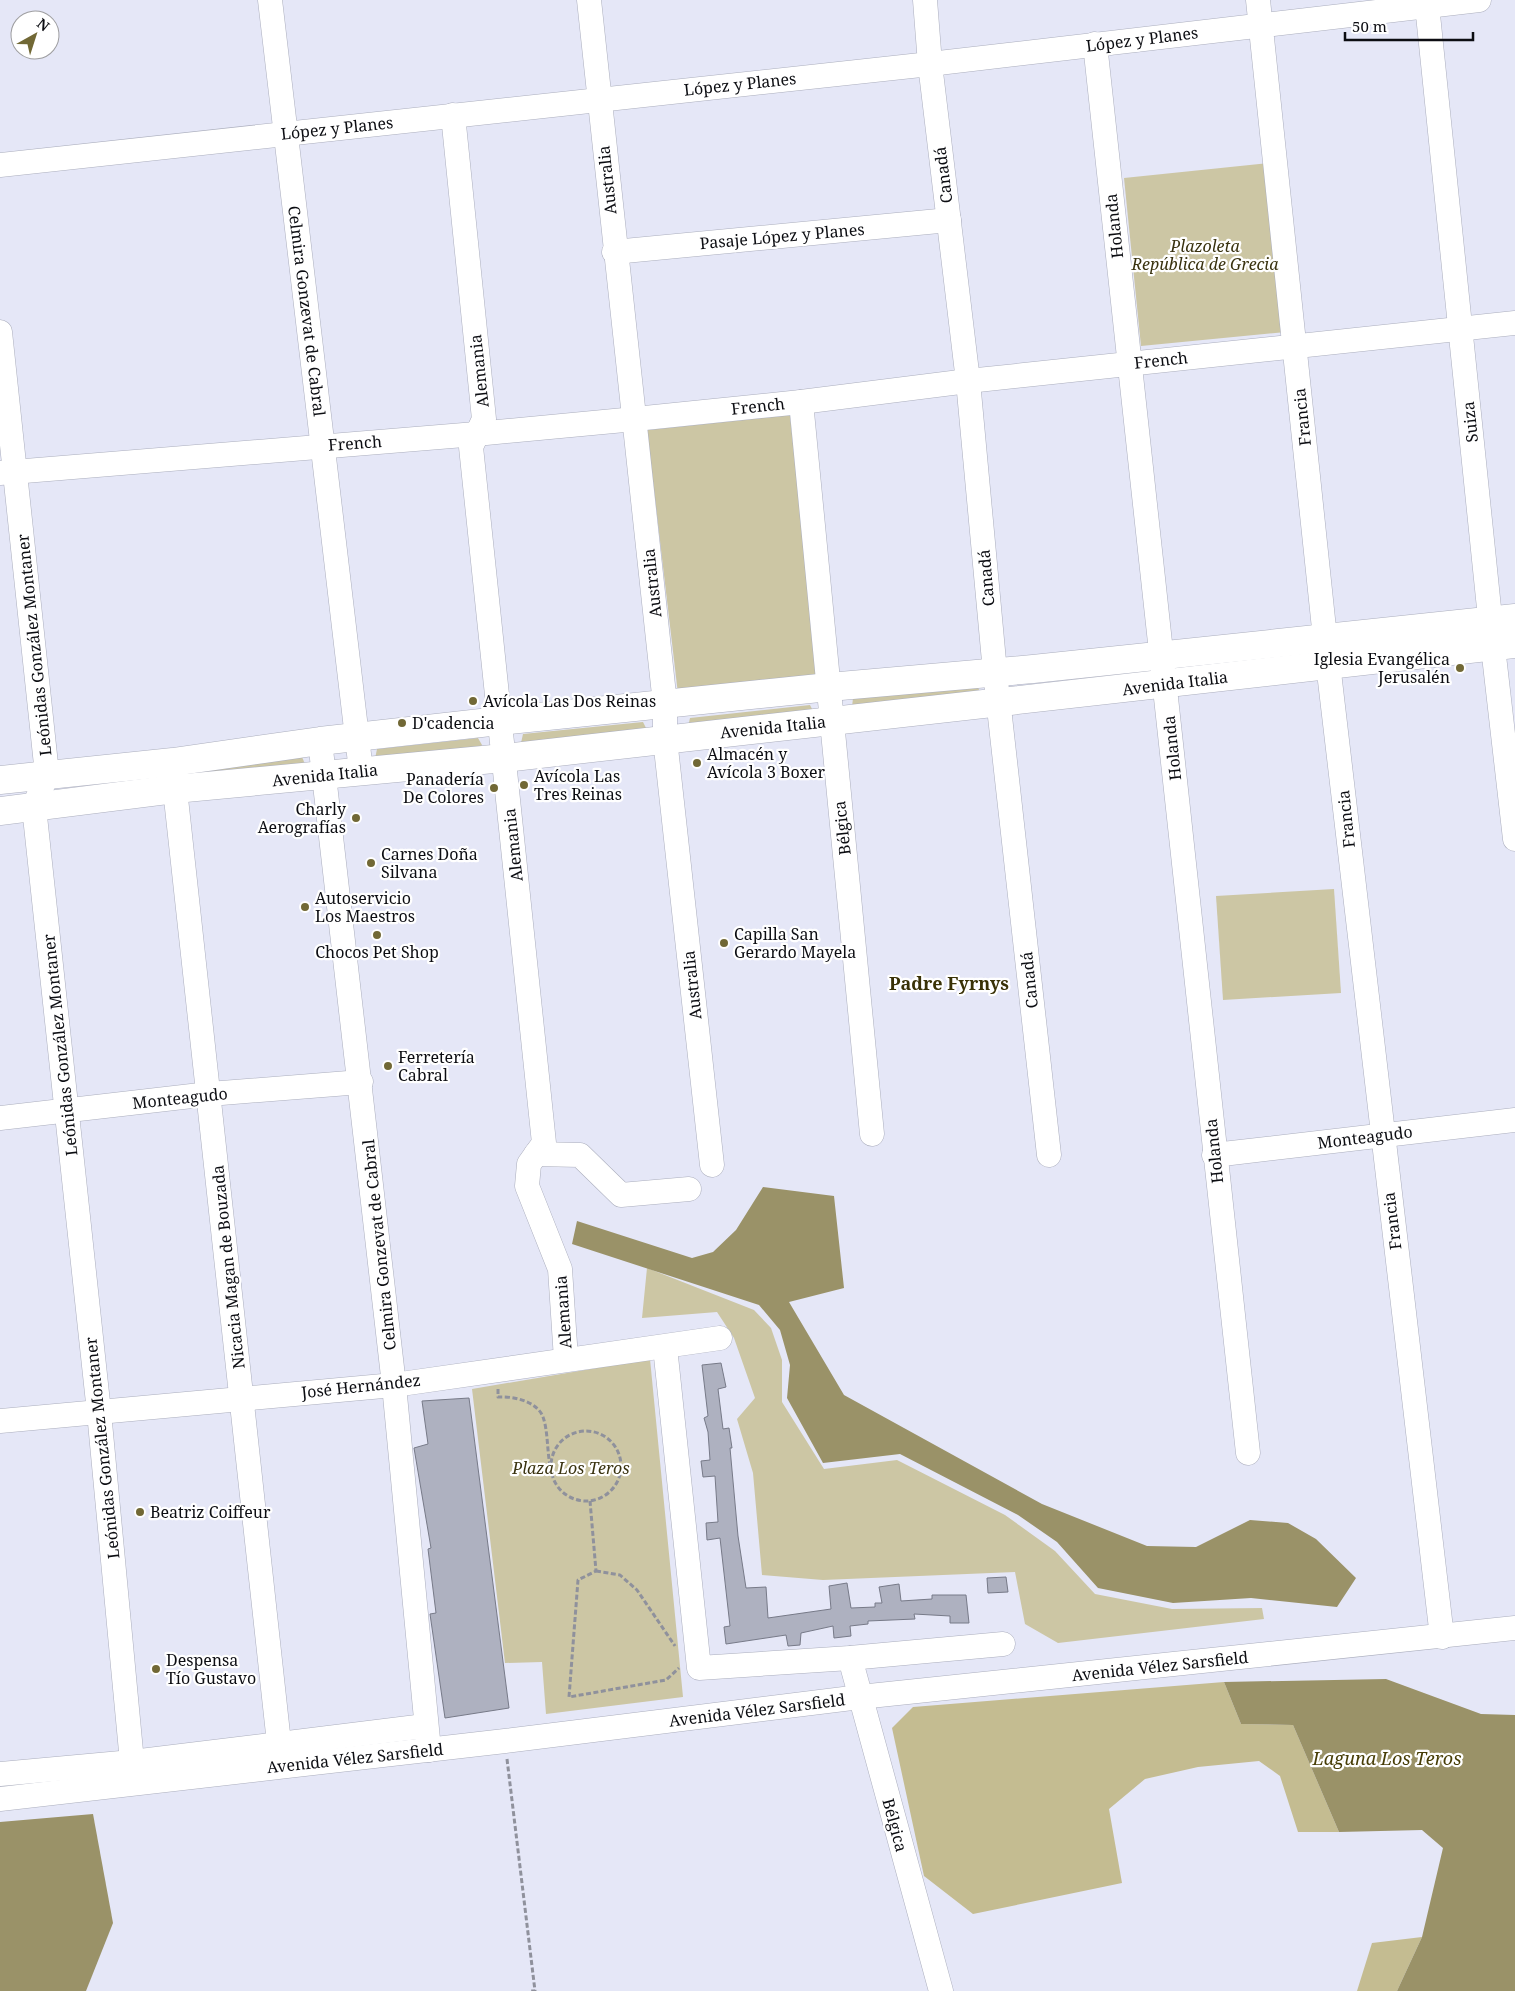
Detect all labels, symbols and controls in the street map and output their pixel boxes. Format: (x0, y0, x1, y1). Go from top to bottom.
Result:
north arrow (10, 10, 60, 60)
scale bar (1345, 10, 1472, 42)
text: N (33, 14, 54, 35)
text: 50 m (1352, 16, 1387, 36)
street label: López y Planes (1085, 21, 1199, 57)
street label: López y Planes (683, 67, 797, 101)
street label: López y Planes (280, 111, 394, 145)
street label: Australia (592, 144, 622, 216)
street label: Canadá (929, 145, 957, 205)
street label: Holanda (1100, 193, 1128, 259)
street label: Celmira Gonzevat de Cabral (283, 204, 331, 418)
street label: Pasaje López y Planes (699, 218, 865, 254)
park label: Plazoleta República de Grecia (1131, 235, 1279, 275)
street label: Alemania (464, 333, 494, 409)
street label: French (1133, 346, 1189, 374)
street label: Francia (1288, 387, 1316, 447)
street label: French (730, 392, 786, 420)
street label: Suiza (1457, 400, 1483, 444)
street label: French (327, 430, 383, 456)
street label: Leónidas González Montaner (11, 532, 57, 757)
street label: Australia (637, 547, 667, 619)
street label: Canadá (973, 549, 999, 607)
place label: Iglesia Evangélica Jerusalén (1314, 648, 1450, 688)
marker: Iglesia Evangélica Jerusalén (1454, 662, 1466, 674)
street label: Avenida Italia (1121, 666, 1229, 700)
place label: Avícola Las Dos Reinas (483, 690, 656, 712)
marker: Avícola Las Dos Reinas (467, 695, 479, 707)
street label: Avenida Italia (719, 711, 827, 743)
place label: D'cadencia (412, 712, 494, 734)
street label: Holanda (1158, 715, 1186, 781)
marker: D'cadencia (396, 717, 408, 729)
place label: Almacén y Avícola 3 Boxer (707, 743, 826, 783)
marker: Almacén y Avícola 3 Boxer (691, 757, 703, 769)
street label: Avenida Italia (271, 759, 379, 791)
place label: Avícola Las Tres Reinas (534, 765, 622, 805)
place label: Panadería De Colores (403, 768, 484, 808)
marker: Avícola Las Tres Reinas (518, 779, 530, 791)
marker: Panadería De Colores (488, 782, 500, 794)
street label: Francia (1332, 789, 1360, 849)
place label: Charly Aerografías (258, 798, 347, 838)
street label: Bélgica (828, 800, 856, 856)
street label: Alemania (498, 807, 528, 883)
marker: Charly Aerografías (350, 812, 362, 824)
place label: Carnes Doña Silvana (381, 843, 478, 883)
marker: Carnes Doña Silvana (365, 857, 377, 869)
place label: Autoservicio Los Maestros (315, 887, 415, 927)
marker: Autoservicio Los Maestros (299, 901, 311, 913)
place label: Capilla San Gerardo Mayela (734, 923, 856, 963)
marker: Chocos Pet Shop (371, 929, 383, 941)
street label: Leónidas González Montaner (37, 932, 83, 1157)
marker: Capilla San Gerardo Mayela (718, 937, 730, 949)
place label: Chocos Pet Shop (315, 941, 439, 963)
street label: Australia (677, 949, 707, 1021)
street label: Canadá (1015, 951, 1043, 1009)
district label: Padre Fyrnys (889, 971, 1009, 995)
place label: Ferretería Cabral (398, 1046, 475, 1086)
marker: Ferretería Cabral (382, 1060, 394, 1072)
street label: Monteagudo (131, 1082, 229, 1114)
street label: Holanda (1200, 1118, 1228, 1184)
street label: Monteagudo (1316, 1120, 1414, 1154)
street label: Celmira Gonzevat de Cabral (357, 1138, 401, 1352)
street label: Nicacia Magan de Bouzada (206, 1164, 250, 1370)
street label: Francia (1378, 1191, 1406, 1251)
street label: Alemania (549, 1275, 577, 1349)
street label: Leónidas González Montaner (79, 1335, 125, 1560)
street label: José Hernández (299, 1369, 422, 1403)
park label: Plaza Los Teros (511, 1457, 630, 1479)
place label: Beatriz Coiffeur (150, 1501, 271, 1523)
marker: Beatriz Coiffeur (134, 1506, 146, 1518)
street label: Avenida Vélez Sarsfield (1071, 1646, 1249, 1686)
place label: Despensa Tío Gustavo (166, 1649, 256, 1689)
marker: Despensa Tío Gustavo (150, 1663, 162, 1675)
street label: Avenida Vélez Sarsfield (668, 1688, 846, 1732)
street label: Avenida Vélez Sarsfield (266, 1738, 444, 1778)
water label: Laguna Los Teros (1311, 1746, 1462, 1770)
street label: Bélgica (877, 1796, 913, 1854)

